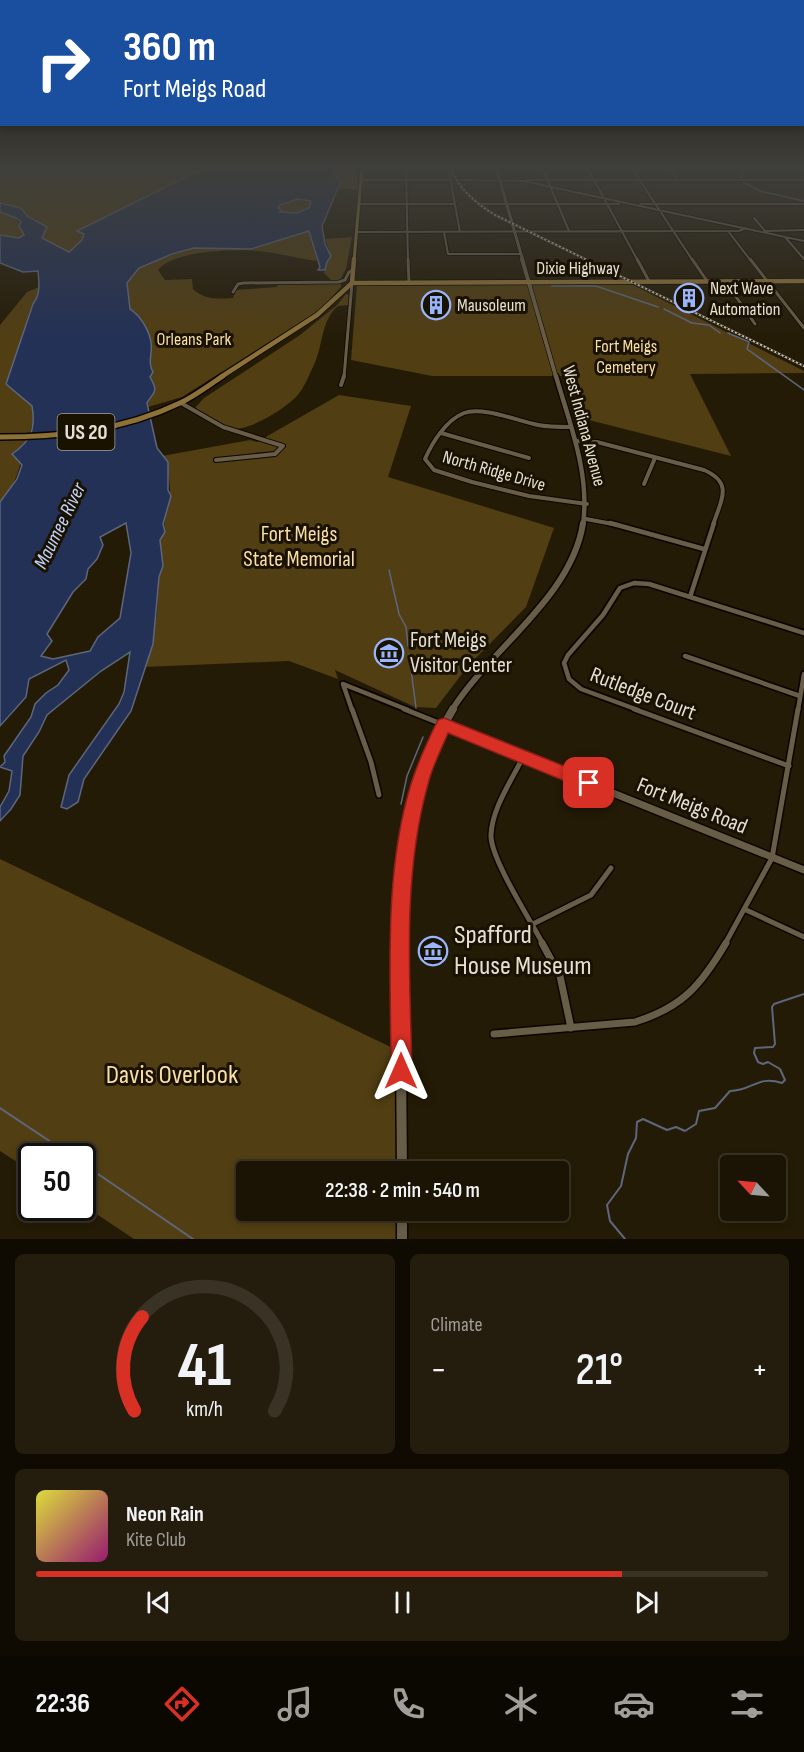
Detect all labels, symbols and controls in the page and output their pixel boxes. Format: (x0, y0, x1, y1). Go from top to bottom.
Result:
text: 360 m (123, 22, 216, 73)
icon: right (24, 24, 102, 102)
text: Fort Meigs Road (123, 73, 266, 105)
street label: Dixie Highway (536, 258, 620, 279)
place label: Next Wave Automation (709, 278, 781, 320)
building icon: Next Wave Automation (673, 282, 705, 314)
building icon: Mausoleum (420, 289, 452, 321)
place label: Mausoleum (457, 295, 526, 316)
park label: Orleans Park (157, 329, 232, 350)
park label: Fort Meigs Cemetery (595, 336, 657, 378)
street label: West Indiana Avenue (558, 363, 610, 489)
road number: US 20 (58, 414, 115, 450)
street label: North Ridge Drive (440, 446, 548, 496)
water label: Maumee River (29, 478, 92, 573)
park label: Fort Meigs State Memorial (243, 521, 355, 573)
place label: Fort Meigs Visitor Center (410, 627, 512, 679)
museum icon: Fort Meigs Visitor Center (373, 637, 405, 669)
street label: Rutledge Court (586, 661, 700, 727)
pin (563, 757, 614, 808)
icon: arrive (572, 766, 605, 799)
street label: Fort Meigs Road (633, 772, 751, 840)
place label: Spafford House Museum (454, 919, 592, 982)
museum icon: Spafford House Museum (417, 935, 449, 967)
position arrow (369, 1039, 433, 1103)
park label: Davis Overlook (106, 1059, 239, 1091)
speed limit sign: 50 (18, 1143, 96, 1221)
north arrow (720, 1155, 786, 1221)
map controls (720, 1155, 786, 1221)
text: 22:38 · 2 min · 540 m (325, 1177, 480, 1204)
text: Climate (431, 1313, 483, 1337)
text: 41 (178, 1329, 232, 1404)
text: 21° (575, 1343, 623, 1398)
text: − (431, 1350, 447, 1390)
text: + (752, 1350, 768, 1390)
text: km/h (186, 1397, 223, 1422)
text: Neon Rain (126, 1501, 204, 1528)
text: Kite Club (126, 1528, 186, 1552)
icon: previous (142, 1586, 175, 1619)
icon: pause (386, 1586, 419, 1619)
icon: next (630, 1586, 663, 1619)
icon: directions (161, 1683, 203, 1725)
icon: music (274, 1683, 316, 1725)
icon: phone (387, 1683, 429, 1725)
icon: climate (500, 1683, 542, 1725)
icon: car (613, 1683, 655, 1725)
icon: filters (726, 1683, 768, 1725)
text: 22:36 (36, 1688, 90, 1720)

